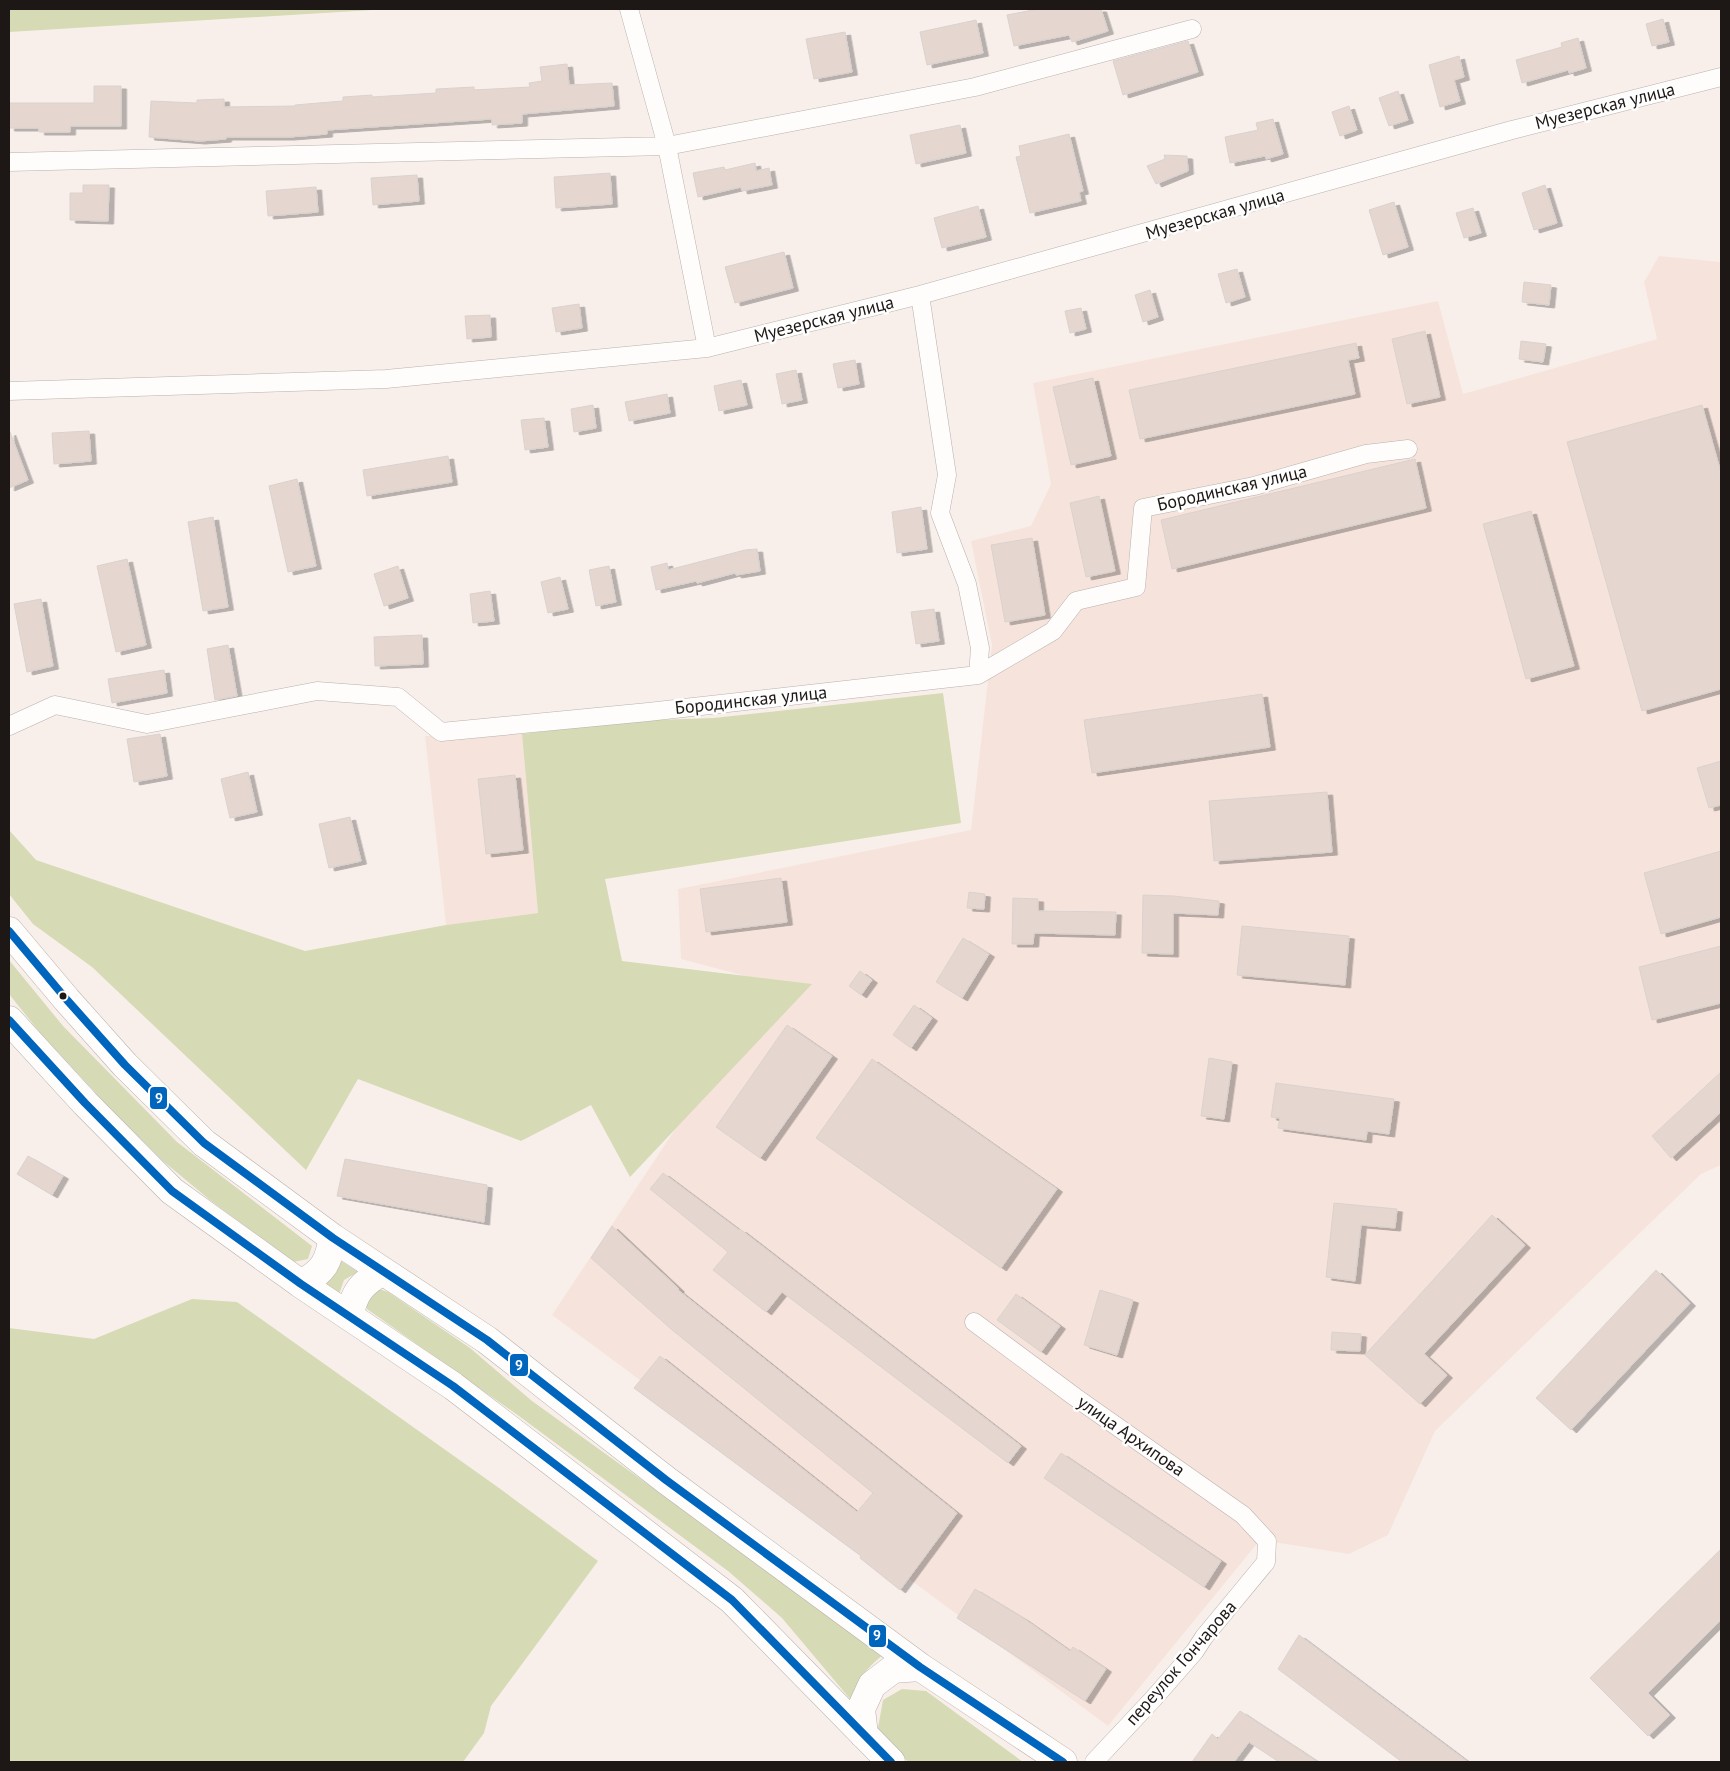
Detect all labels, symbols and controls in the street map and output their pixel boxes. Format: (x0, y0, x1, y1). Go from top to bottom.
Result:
street label: Муезерская улица (1533, 77, 1677, 134)
street label: Муезерская улица (1143, 183, 1287, 244)
street label: Муезерская улица (752, 290, 896, 347)
street label: Бородинская улица (1155, 459, 1309, 516)
street label: Бородинская улица (674, 680, 828, 719)
unlabelled marker (58, 991, 68, 1001)
line badge: 9 (149, 1086, 168, 1110)
text: 9 (155, 1089, 163, 1107)
line badge: 9 (509, 1353, 529, 1377)
text: 9 (515, 1356, 523, 1374)
street label: улица Архипова (1073, 1390, 1190, 1481)
street label: переулок Гончарова (1120, 1596, 1241, 1730)
line badge: 9 (868, 1624, 887, 1648)
text: 9 (873, 1626, 881, 1644)

